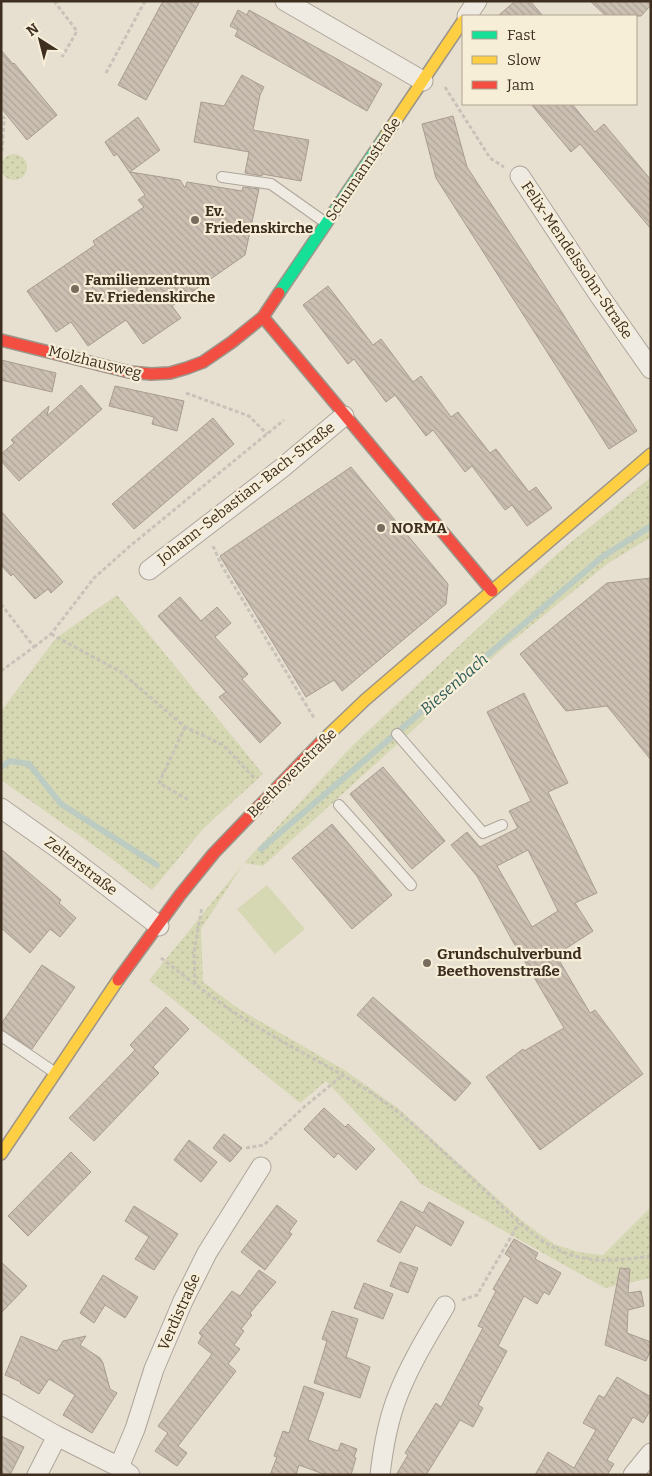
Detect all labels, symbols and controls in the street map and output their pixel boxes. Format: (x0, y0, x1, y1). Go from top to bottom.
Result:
north arrow (15, 15, 65, 65)
legend (462, 15, 637, 105)
text: N (23, 20, 42, 40)
text: Fast (507, 26, 536, 44)
text: Slow (507, 51, 542, 69)
text: Jam (506, 76, 535, 94)
street label: Schumannstraße (322, 114, 404, 224)
street label: Felix-Mendelssohn-Straße (517, 178, 637, 342)
place label: Ev. Friedenskirche (205, 202, 313, 237)
marker: Ev. Friedenskirche (189, 214, 201, 226)
place label: Familienzentrum Ev. Friedenskirche (85, 271, 215, 306)
marker: Familienzentrum Ev. Friedenskirche (69, 283, 81, 295)
street label: Molzhausweg (47, 342, 143, 382)
street label: Johann-Sebastian-Bach-Straße (153, 418, 338, 568)
place label: NORMA (391, 519, 447, 537)
marker: NORMA (375, 522, 387, 534)
water label: Biesenbach (416, 650, 492, 718)
street label: Beethovenstraße (244, 725, 340, 821)
street label: Zelterstraße (41, 833, 121, 899)
place label: Grundschulverbund Beethovenstraße (437, 945, 581, 980)
marker: Grundschulverbund Beethovenstraße (421, 957, 433, 969)
street label: Verdistraße (154, 1271, 204, 1353)

